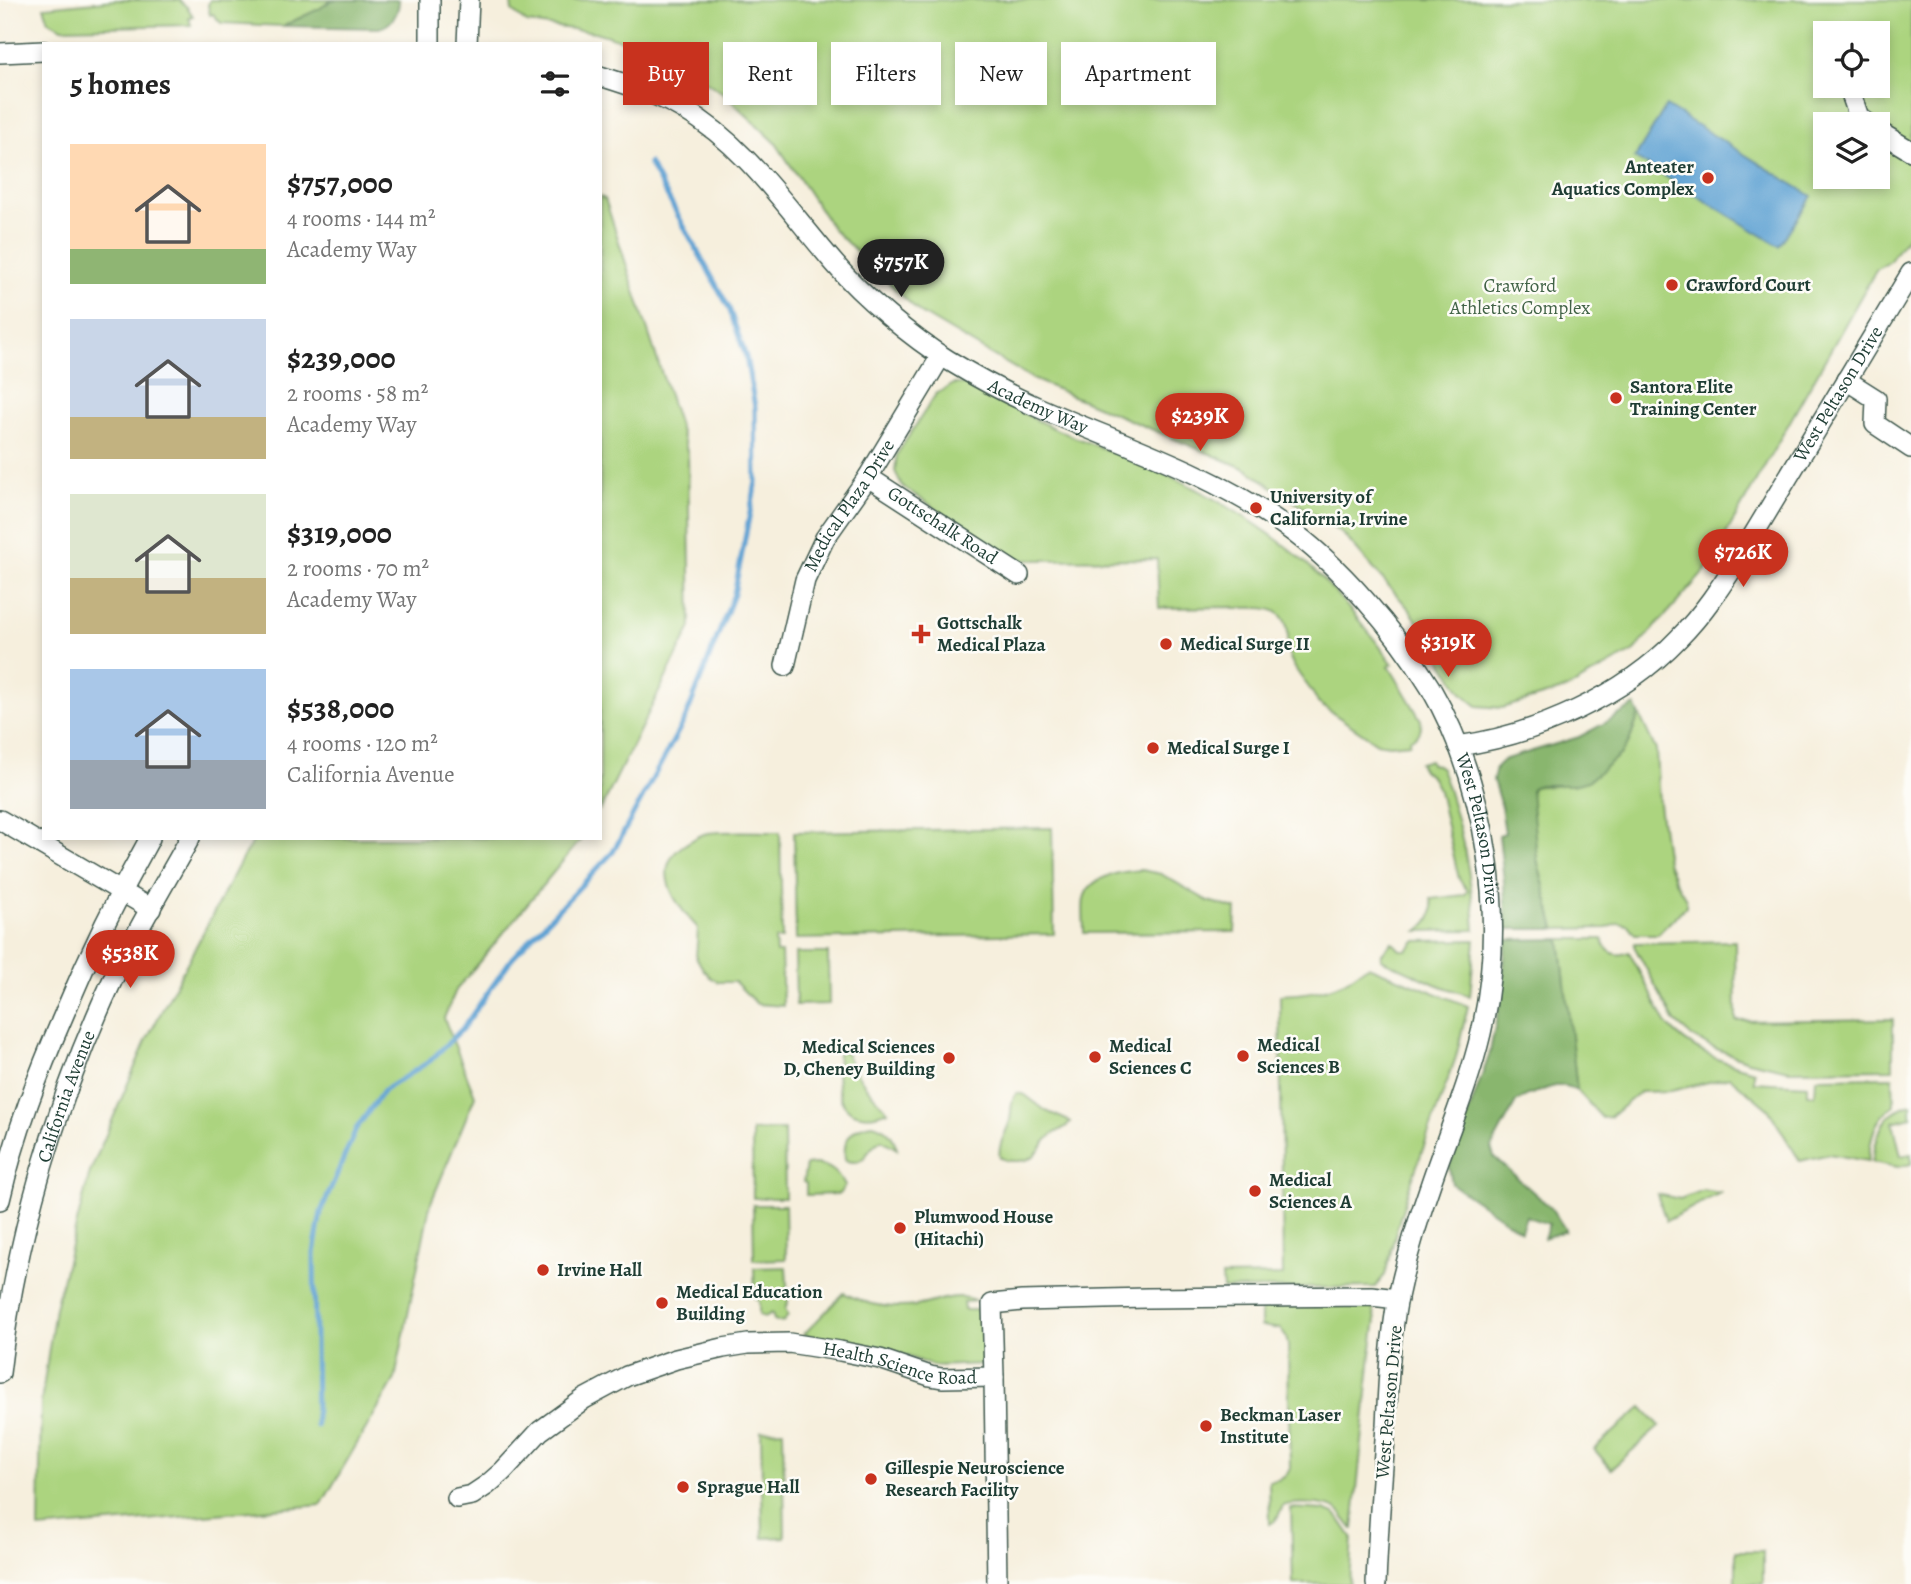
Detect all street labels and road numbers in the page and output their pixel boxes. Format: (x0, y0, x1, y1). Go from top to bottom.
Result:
street label: West Peltason Drive (1787, 321, 1889, 468)
street label: Academy Way (983, 372, 1092, 440)
street label: Medical Plaza Drive (798, 434, 901, 576)
street label: Gottschalk Road (883, 480, 1003, 571)
street label: West Peltason Drive (1449, 749, 1505, 905)
street label: California Avenue (31, 1026, 102, 1166)
street label: West Peltason Drive (1369, 1324, 1409, 1481)
street label: Health Science Road (821, 1335, 978, 1391)

